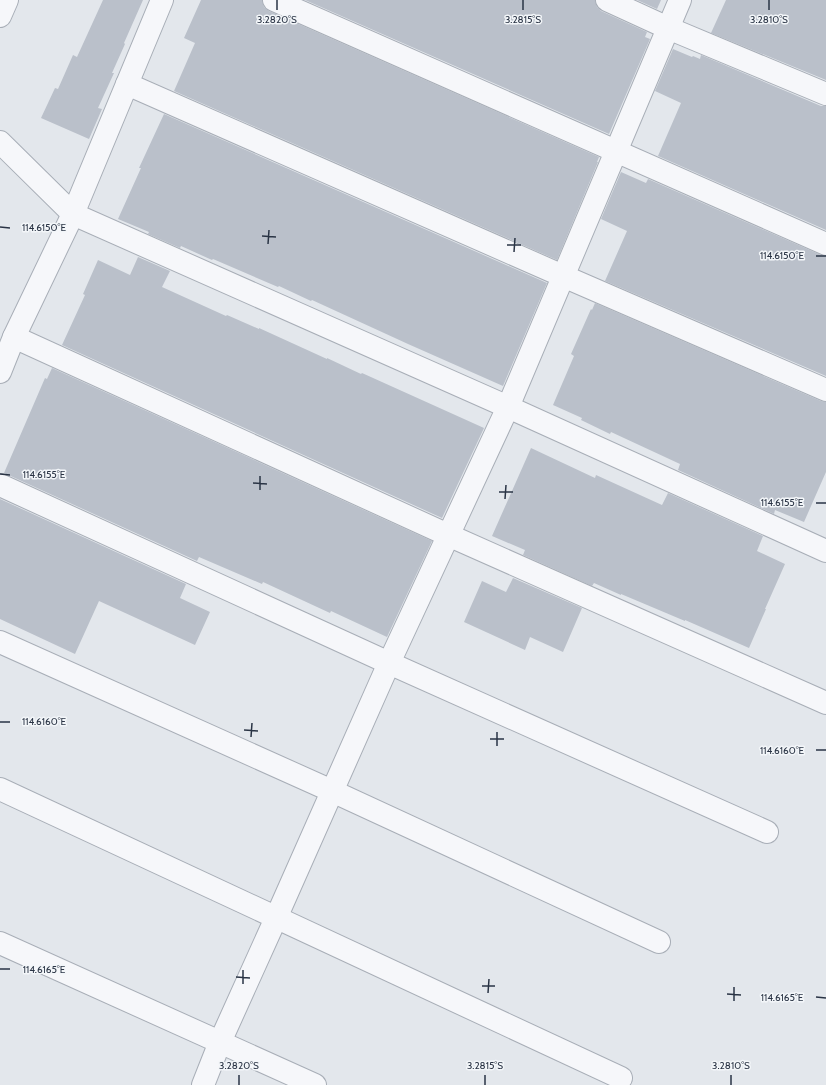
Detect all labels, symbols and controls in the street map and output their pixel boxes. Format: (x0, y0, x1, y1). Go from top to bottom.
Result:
text: 3.2820°S (257, 13, 297, 26)
text: 3.2815°S (505, 13, 541, 26)
text: 3.2810°S (750, 13, 788, 26)
text: 114.6150°E (22, 221, 66, 234)
text: 114.6150°E (760, 249, 804, 262)
text: 114.6155°E (23, 468, 66, 481)
text: 114.6155°E (761, 496, 804, 509)
text: 114.6160°E (22, 715, 67, 728)
text: 114.6160°E (760, 744, 805, 757)
text: 114.6165°E (23, 963, 66, 976)
text: 114.6165°E (761, 991, 804, 1004)
text: 3.2820°S (219, 1059, 259, 1072)
text: 3.2815°S (467, 1059, 503, 1072)
text: 3.2810°S (712, 1059, 750, 1072)

